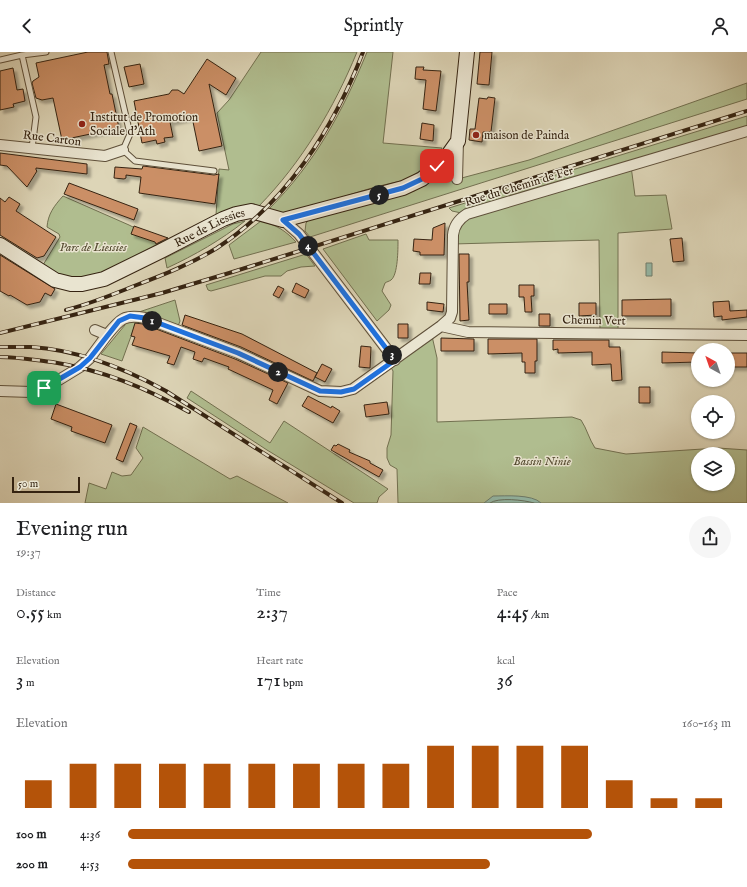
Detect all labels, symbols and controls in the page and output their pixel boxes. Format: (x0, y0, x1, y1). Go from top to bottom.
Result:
icon: back (16, 15, 38, 37)
text: Sprintly (344, 15, 403, 38)
icon: person (709, 15, 731, 37)
place label: Institut de Promotion Sociale d'Ath (90, 110, 199, 139)
marker: Institut de Promotion Sociale d'Ath (77, 119, 87, 129)
street label: Rue Carton (22, 127, 82, 150)
place label: maison de Painda (484, 128, 570, 143)
marker: maison de Painda (471, 130, 481, 140)
pin (420, 149, 454, 183)
icon: check (426, 155, 448, 177)
street label: Rue du Chemin de Fer (463, 163, 576, 210)
pin: 5 (369, 185, 389, 205)
text: 5 (377, 188, 381, 202)
street label: Rue de Liessies (172, 205, 246, 251)
pin: 4 (298, 236, 318, 256)
text: 4 (305, 239, 311, 253)
park label: Parc de Liessies (59, 240, 127, 255)
pin: 1 (142, 311, 162, 331)
street label: Chemin Vert (562, 312, 626, 329)
text: 1 (150, 314, 154, 328)
north arrow (691, 343, 735, 387)
map controls (691, 343, 735, 491)
pin: 3 (382, 345, 402, 365)
text: 3 (390, 348, 394, 362)
pin: 2 (268, 362, 288, 382)
text: 2 (275, 365, 281, 379)
pin (27, 371, 61, 405)
icon: arrive (33, 377, 55, 399)
button: locate (691, 395, 735, 439)
button: layers (691, 447, 735, 491)
park label: Bassin Ninie (513, 454, 571, 469)
scale bar (12, 475, 80, 494)
text: 50 m (18, 477, 38, 491)
text: Evening run (16, 515, 128, 543)
button: share (689, 516, 731, 558)
text: 19:37 (16, 544, 41, 561)
text: Distance (16, 586, 56, 600)
text: Time (256, 586, 281, 600)
text: Pace (497, 586, 517, 600)
text: 0.55 (16, 600, 45, 625)
text: 2:37 (256, 600, 288, 625)
text: 4:45 (497, 600, 529, 625)
text: km (45, 608, 61, 622)
text: /km (529, 608, 549, 622)
text: Elevation (16, 654, 60, 668)
text: Heart rate (256, 654, 303, 668)
text: kcal (497, 654, 515, 668)
text: 3 (16, 668, 23, 693)
text: 171 (256, 668, 281, 693)
text: 36 (497, 668, 513, 693)
text: m (23, 676, 34, 690)
text: bpm (281, 676, 303, 690)
text: Elevation (16, 715, 68, 732)
text: 160–163 m (682, 715, 731, 732)
text: 100 m (16, 826, 46, 843)
text: 4:36 (80, 826, 100, 843)
text: 200 m (16, 856, 48, 873)
text: 4:53 (80, 856, 99, 873)

